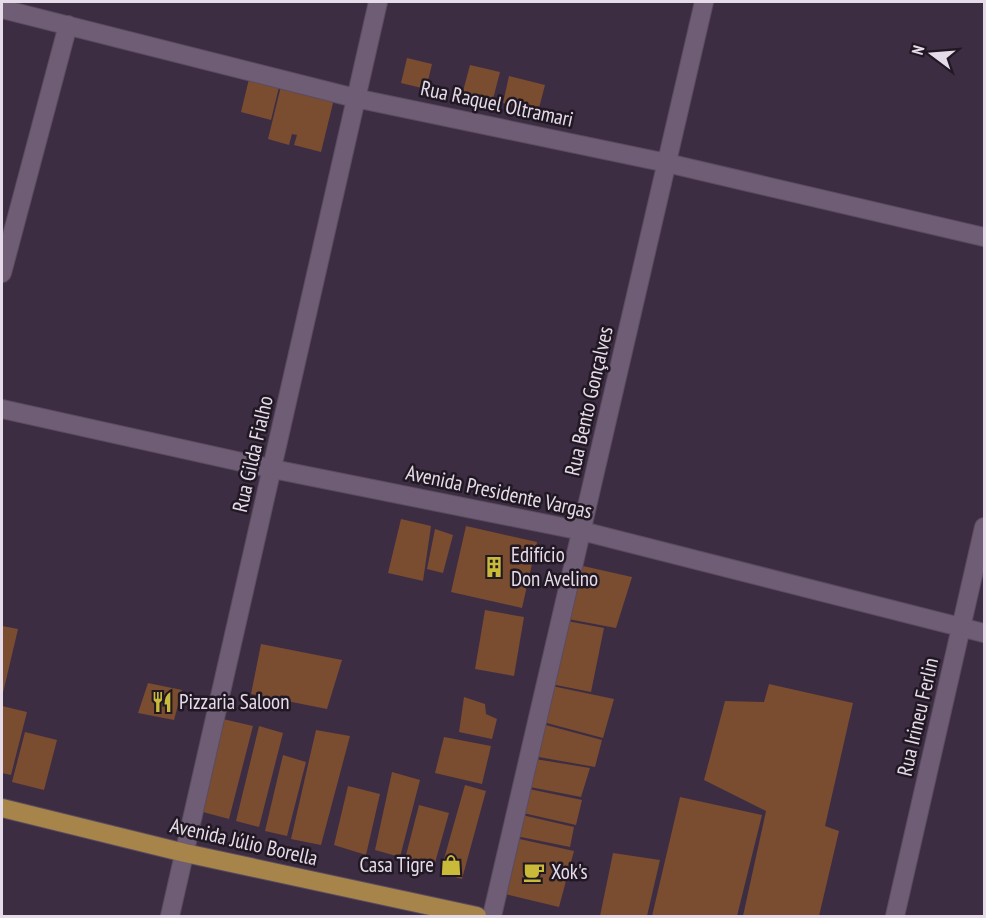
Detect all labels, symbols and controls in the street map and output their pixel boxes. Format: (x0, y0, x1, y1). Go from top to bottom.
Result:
north arrow (902, 24, 962, 84)
text: N (907, 43, 928, 57)
street label: Rua Raquel Oltramari (418, 74, 576, 133)
street label: Rua Bento Gonçalves (558, 324, 619, 478)
street label: Rua Gilda Fialho (226, 393, 279, 515)
street label: Avenida Presidente Vargas (404, 459, 595, 524)
place label: Edifício Don Avelino (511, 541, 598, 592)
building icon: Edifício Don Avelino (482, 555, 506, 579)
street label: Rua Irineu Ferlin (891, 655, 944, 779)
place label: Pizzaria Saloon (179, 688, 289, 715)
restaurant icon: Pizzaria Saloon (150, 690, 174, 714)
street label: Avenida Júlio Borella (168, 811, 321, 872)
place label: Casa Tigre (359, 851, 434, 878)
shop icon: Casa Tigre (439, 853, 463, 877)
place label: Xok's (551, 858, 588, 885)
cafe icon: Xok's (522, 860, 546, 884)

